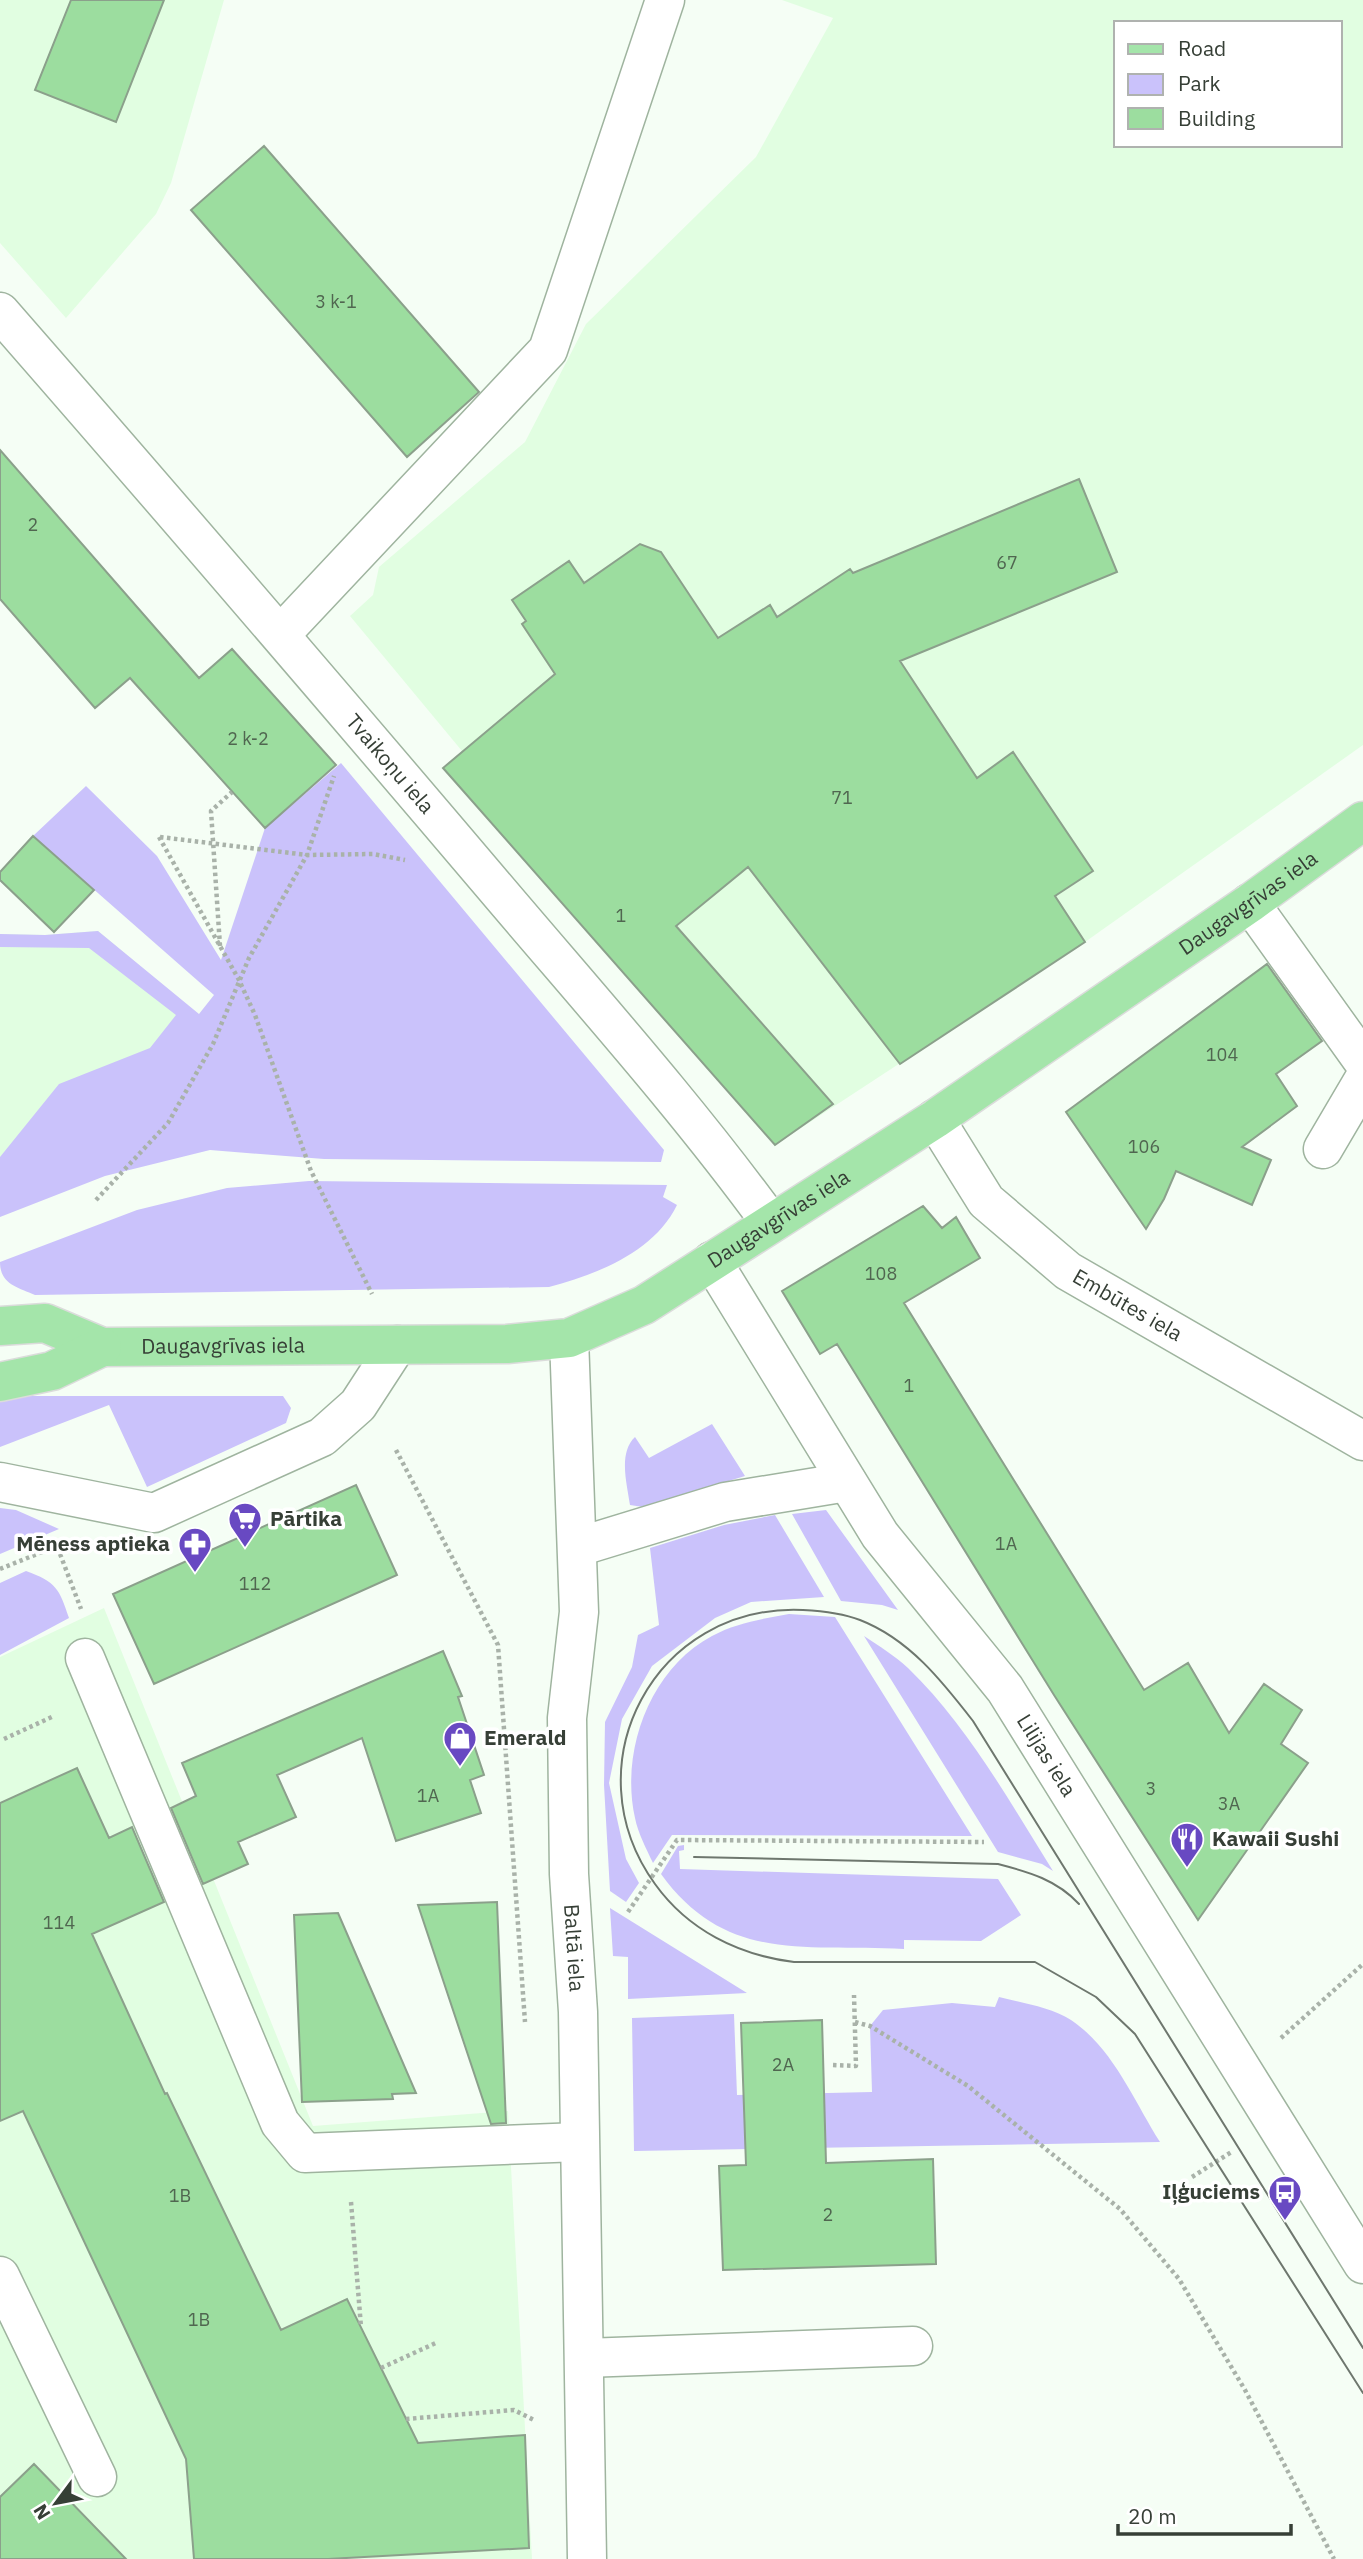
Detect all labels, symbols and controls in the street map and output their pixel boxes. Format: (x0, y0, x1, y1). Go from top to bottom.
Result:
legend (1114, 21, 1342, 147)
text: Road (1178, 34, 1226, 62)
text: Park (1178, 69, 1221, 97)
text: Building (1178, 104, 1255, 132)
house number: 3 k-1 (315, 290, 357, 313)
house number: 2 (28, 513, 38, 536)
house number: 67 (996, 551, 1018, 574)
street label: Tvaikoņu iela (340, 708, 441, 819)
house number: 2 k-2 (227, 727, 269, 750)
house number: 71 (831, 786, 853, 809)
street label: Daugavgrīvas iela (1173, 844, 1323, 961)
house number: 1 (616, 904, 626, 927)
house number: 104 (1206, 1043, 1238, 1066)
house number: 106 (1128, 1135, 1160, 1158)
street label: Daugavgrīvas iela (702, 1162, 855, 1274)
house number: 108 (865, 1262, 897, 1285)
street label: Embūtes iela (1068, 1262, 1188, 1347)
street label: Daugavgrīvas iela (141, 1330, 305, 1360)
house number: 1 (904, 1374, 914, 1397)
supermarket icon: Pārtika (226, 1500, 264, 1549)
place label: Pārtika (270, 1504, 342, 1532)
pharmacy icon: Mēness aptieka (176, 1525, 214, 1574)
place label: Mēness aptieka (16, 1529, 170, 1557)
house number: 1A (995, 1532, 1018, 1555)
house number: 112 (239, 1572, 271, 1595)
street label: Lilijas iela (1011, 1708, 1083, 1801)
shop icon: Emerald (441, 1719, 479, 1768)
place label: Emerald (484, 1723, 567, 1751)
house number: 3 (1146, 1777, 1156, 1800)
house number: 1A (417, 1784, 440, 1807)
house number: 3A (1218, 1792, 1241, 1815)
restaurant icon: Kawaii Sushi (1168, 1820, 1206, 1869)
place label: Kawaii Sushi (1212, 1824, 1339, 1852)
street label: Baltā iela (558, 1903, 592, 1993)
house number: 114 (43, 1911, 75, 1934)
house number: 2A (772, 2053, 795, 2076)
bus stop icon: Iļģuciems (1266, 2173, 1304, 2222)
place label: Iļģuciems (1162, 2177, 1260, 2205)
house number: 1B (169, 2184, 191, 2207)
house number: 2 (823, 2203, 833, 2226)
house number: 1B (188, 2308, 210, 2331)
north arrow (21, 2468, 91, 2538)
scale bar (1118, 2492, 1291, 2536)
text: N (28, 2500, 55, 2524)
text: 20 m (1128, 2502, 1177, 2530)

